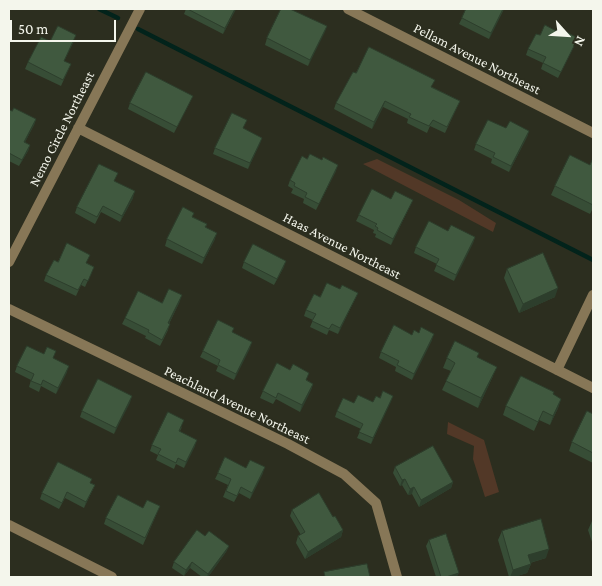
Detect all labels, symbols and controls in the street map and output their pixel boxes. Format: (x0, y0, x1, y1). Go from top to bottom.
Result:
scale bar (12, 10, 119, 42)
north arrow (542, 10, 592, 60)
street label: Pellam Avenue Northeast (411, 20, 543, 98)
text: 50 m (18, 21, 48, 37)
text: N (571, 34, 590, 49)
street label: Nemo Circle Northeast (26, 69, 98, 189)
street label: Haas Avenue Northeast (280, 209, 404, 283)
street label: Peachland Avenue Northeast (161, 362, 313, 448)

